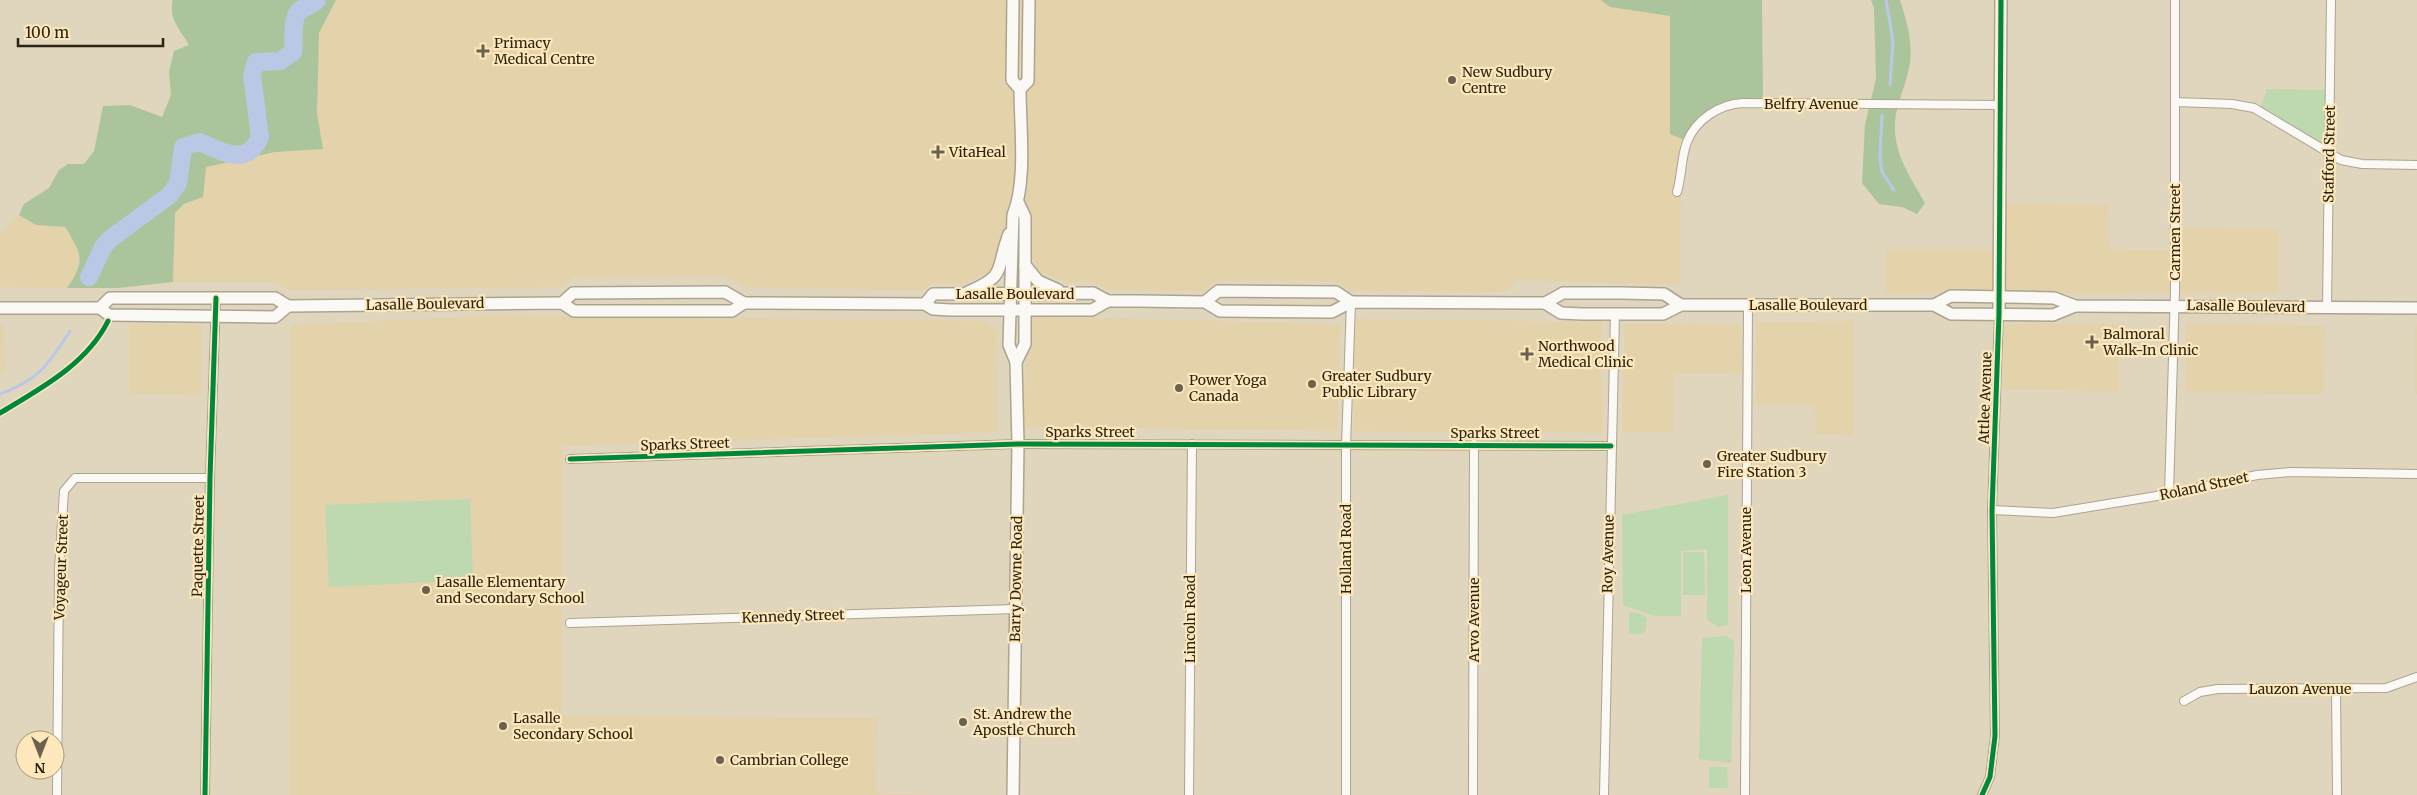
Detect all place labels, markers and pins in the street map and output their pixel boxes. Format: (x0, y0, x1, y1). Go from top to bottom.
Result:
place label: Primacy Medical Centre (494, 34, 595, 68)
marker: Primacy Medical Centre (476, 44, 490, 58)
place label: New Sudbury Centre (1462, 63, 1553, 97)
marker: New Sudbury Centre (1446, 74, 1458, 86)
place label: VitaHeal (948, 143, 1007, 161)
marker: VitaHeal (931, 145, 945, 159)
place label: Balmoral Walk-In Clinic (2102, 325, 2198, 359)
marker: Balmoral Walk-In Clinic (2085, 335, 2099, 349)
place label: Northwood Medical Clinic (1538, 337, 1633, 371)
marker: Northwood Medical Clinic (1520, 347, 1534, 361)
place label: Greater Sudbury Public Library (1322, 367, 1433, 401)
place label: Power Yoga Canada (1189, 371, 1267, 405)
marker: Greater Sudbury Public Library (1306, 378, 1318, 390)
marker: Power Yoga Canada (1173, 382, 1185, 394)
place label: Greater Sudbury Fire Station 3 (1717, 447, 1828, 481)
marker: Greater Sudbury Fire Station 3 (1701, 458, 1713, 470)
place label: Lasalle Elementary and Secondary School (436, 573, 585, 607)
marker: Lasalle Elementary and Secondary School (420, 584, 432, 596)
place label: St. Andrew the Apostle Church (972, 705, 1076, 739)
place label: Lasalle Secondary School (513, 709, 634, 743)
marker: St. Andrew the Apostle Church (957, 716, 969, 728)
marker: Lasalle Secondary School (497, 720, 509, 732)
place label: Cambrian College (730, 751, 848, 769)
marker: Cambrian College (714, 754, 726, 766)

